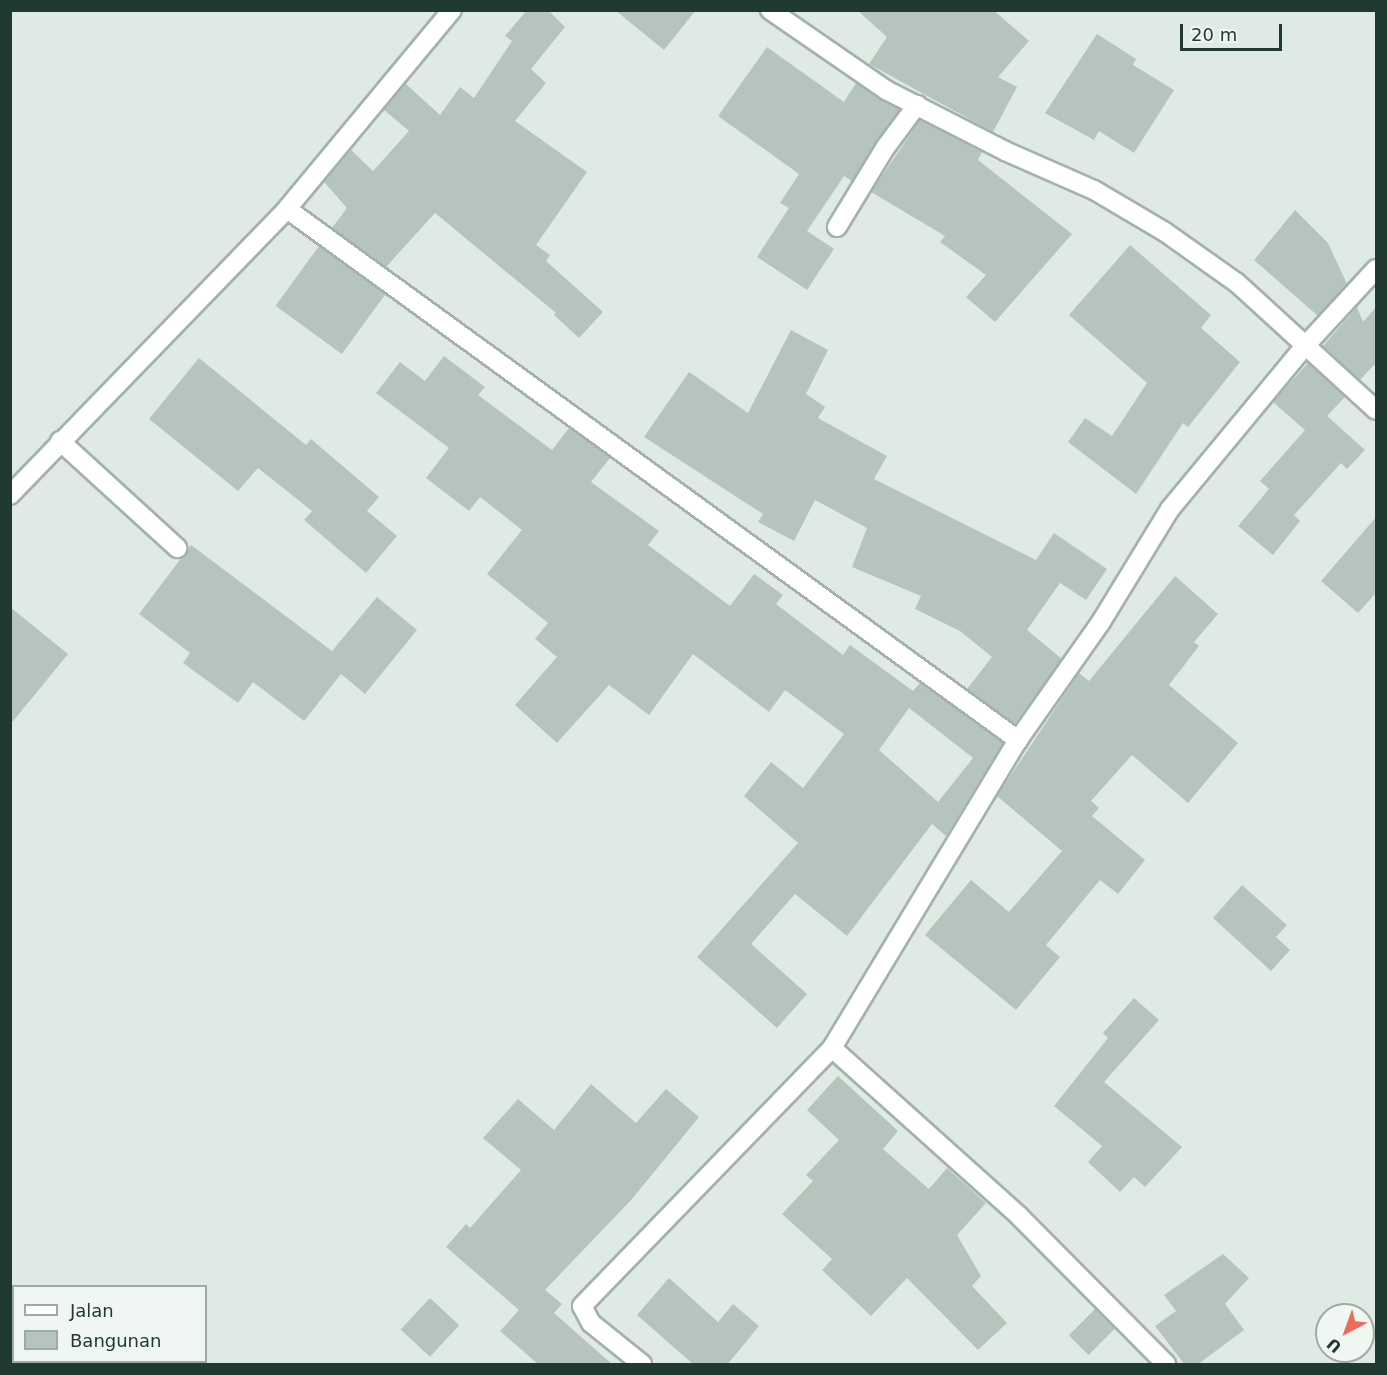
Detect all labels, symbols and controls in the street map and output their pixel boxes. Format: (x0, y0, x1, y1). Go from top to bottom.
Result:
scale bar (1183, 12, 1285, 50)
text: 20 m (1191, 24, 1237, 45)
legend (12, 1285, 207, 1363)
text: Jalan (70, 1300, 114, 1321)
north arrow (1315, 1303, 1375, 1363)
text: Bangunan (70, 1330, 161, 1351)
text: U (1323, 1334, 1345, 1357)

